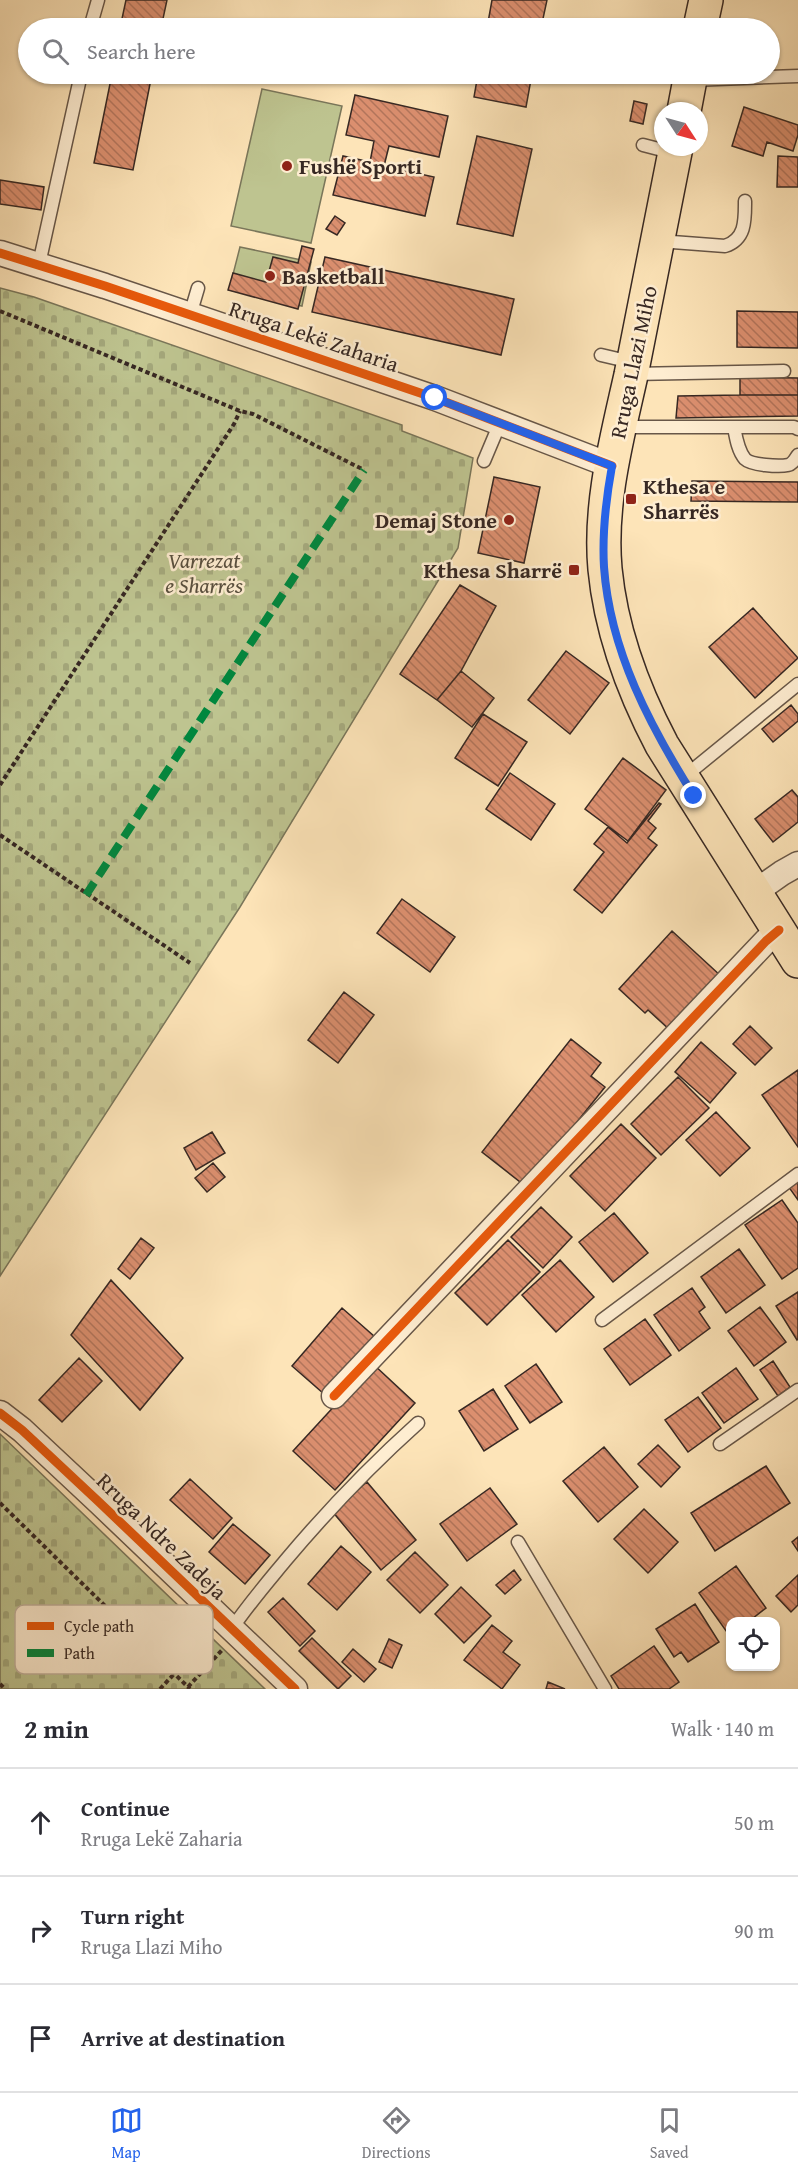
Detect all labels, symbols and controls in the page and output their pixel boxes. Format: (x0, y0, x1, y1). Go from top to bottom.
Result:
search box (18, 18, 780, 84)
icon: search (39, 35, 72, 68)
text: Search here (87, 35, 196, 67)
north arrow (654, 102, 708, 156)
place label: Fushë Sporti (299, 150, 422, 182)
marker: Fushë Sporti (280, 159, 294, 173)
place label: Basketball (282, 260, 385, 292)
marker: Basketball (263, 269, 277, 283)
street label: Rruga Llazi Miho (601, 283, 665, 441)
street label: Rruga Lekë Zaharia (225, 292, 404, 380)
route start (421, 384, 447, 410)
place label: Kthesa e Sharrës (643, 470, 726, 527)
marker: Kthesa e Sharrës (624, 492, 638, 506)
place label: Demaj Stone (375, 504, 497, 536)
marker: Demaj Stone (502, 513, 516, 527)
park label: Varrezat e Sharrës (165, 544, 243, 601)
place label: Kthesa Sharrë (424, 554, 562, 586)
marker: Kthesa Sharrë (567, 563, 581, 577)
route end (680, 782, 706, 808)
street label: Rruga Ndre Zadeja (90, 1465, 235, 1607)
legend (15, 1605, 213, 1674)
text: Cycle path (64, 1614, 134, 1638)
map controls (726, 1617, 780, 1671)
button: locate (726, 1617, 780, 1671)
text: Path (64, 1641, 95, 1665)
text: 2 min (24, 1709, 89, 1748)
text: Walk · 140 m (671, 1714, 774, 1743)
text: Continue (81, 1792, 170, 1824)
icon: ahead (24, 1806, 57, 1839)
text: 50 m (734, 1808, 774, 1837)
text: Rruga Lekë Zaharia (81, 1824, 243, 1853)
text: Turn right (81, 1900, 184, 1932)
icon: right (24, 1914, 57, 1947)
text: 90 m (734, 1916, 774, 1945)
text: Rruga Llazi Miho (81, 1932, 222, 1961)
icon: arrive (24, 2022, 57, 2055)
text: Arrive at destination (81, 2022, 285, 2054)
tab: Map (110, 2104, 143, 2164)
tab: Directions (362, 2104, 431, 2164)
tab: Saved (650, 2104, 688, 2164)

